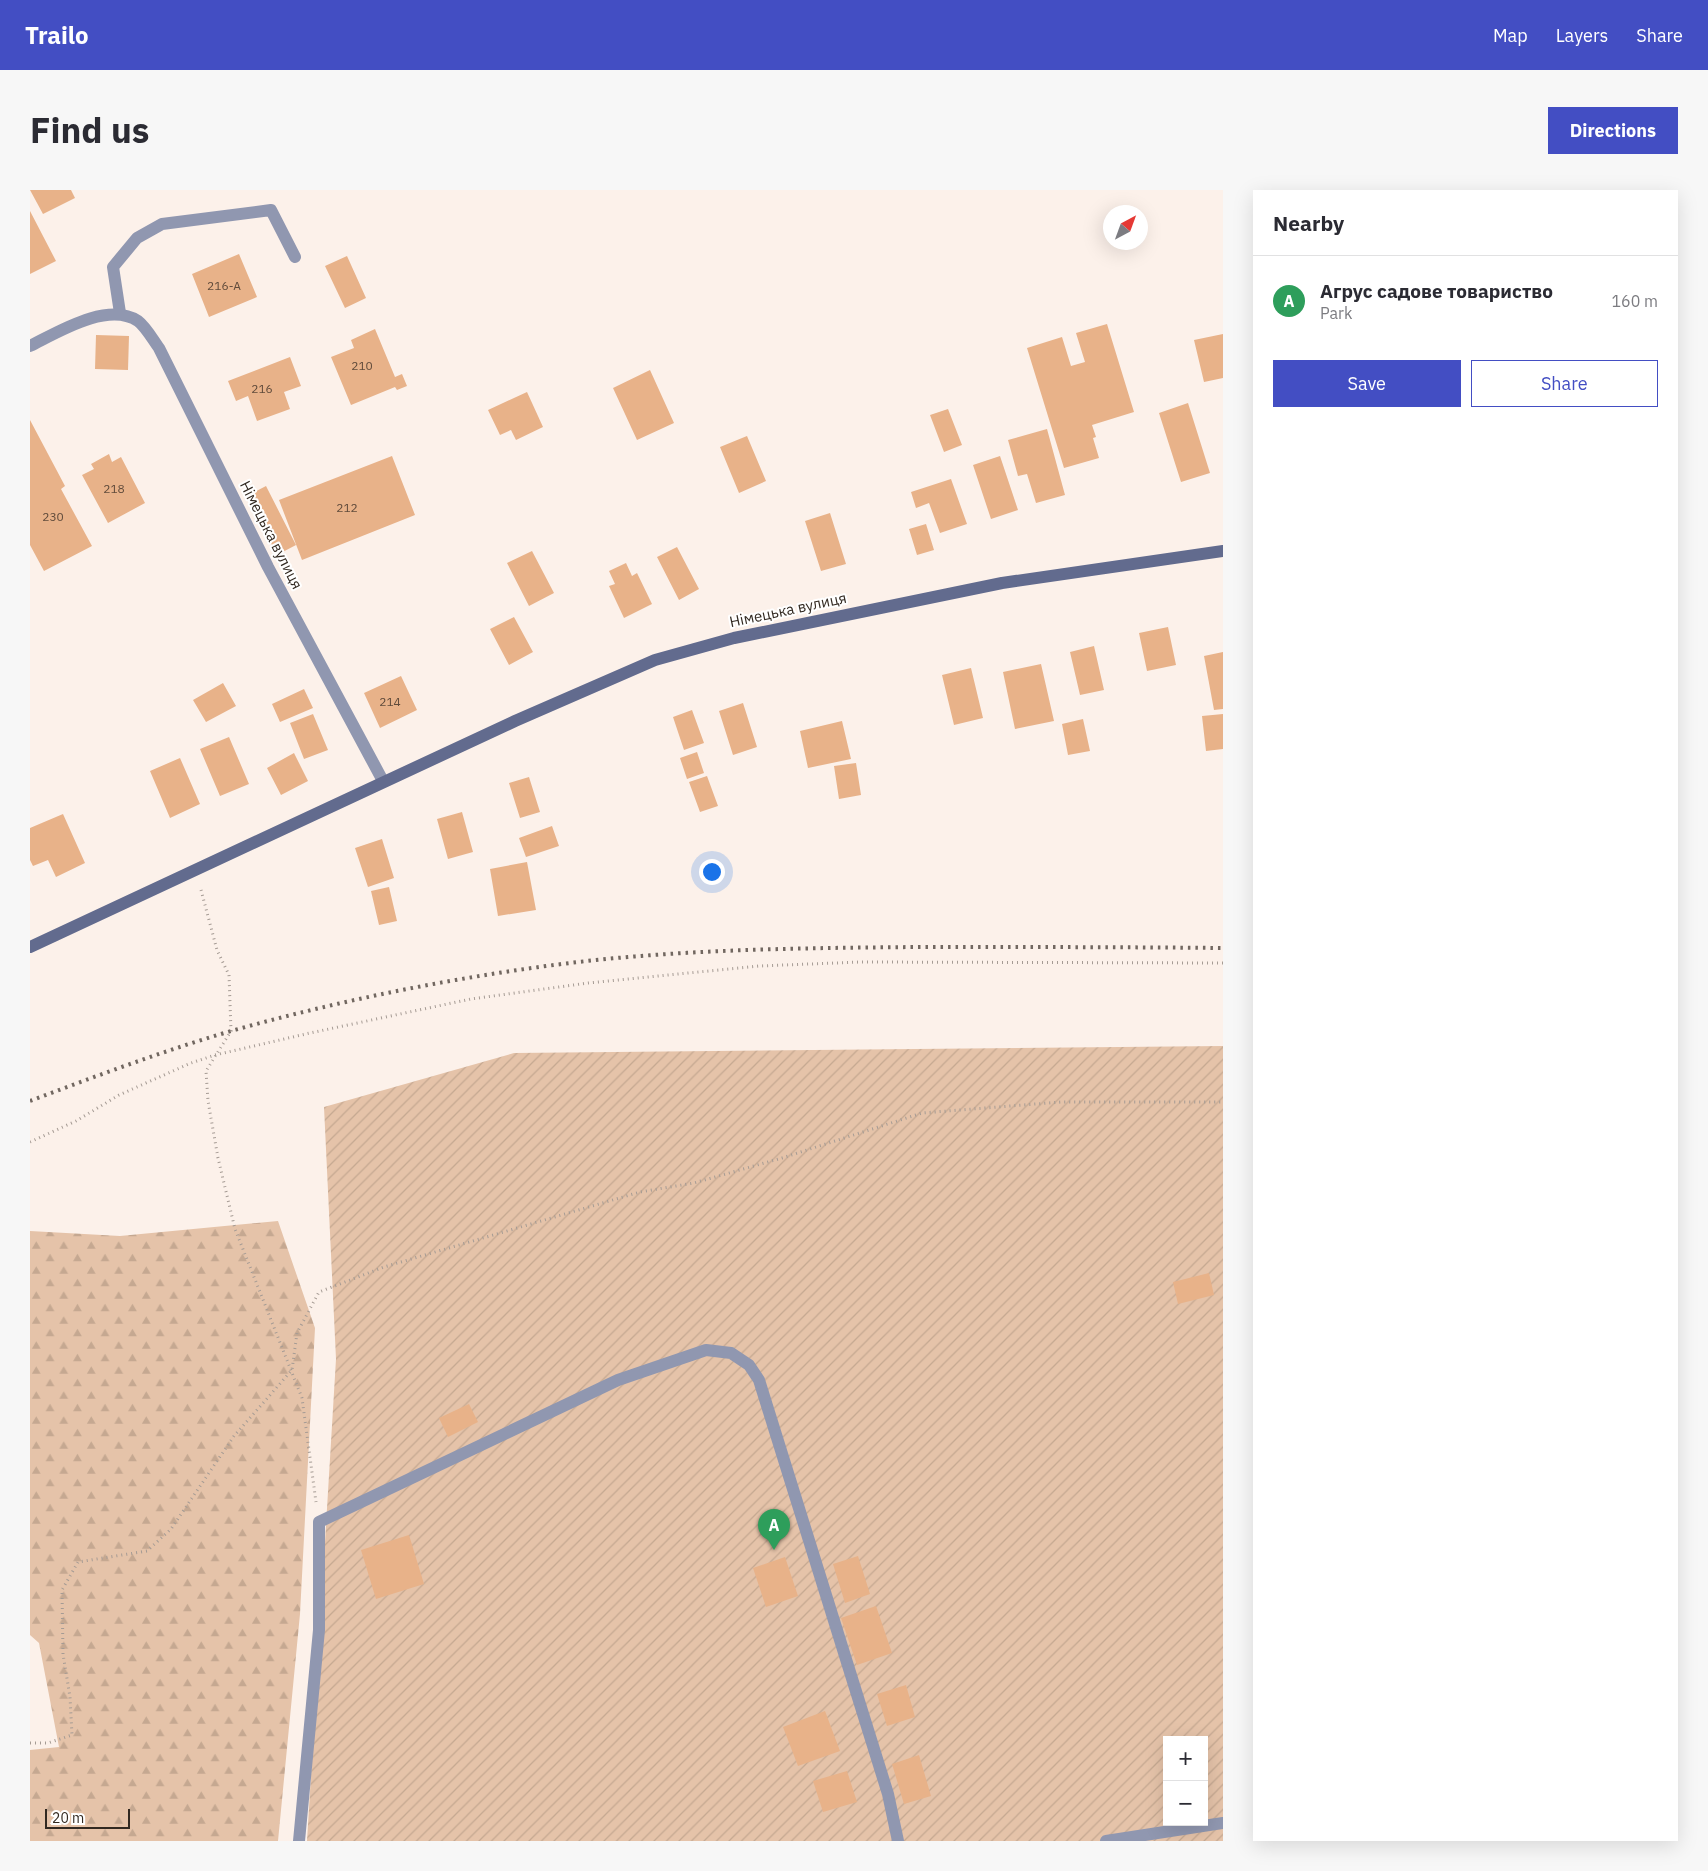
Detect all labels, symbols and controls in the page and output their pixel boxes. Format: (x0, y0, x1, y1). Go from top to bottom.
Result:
text: Trailo (25, 19, 89, 51)
text: Map (1493, 24, 1528, 47)
text: Layers (1556, 24, 1608, 47)
text: Share (1636, 24, 1683, 47)
text: Find us (30, 107, 149, 153)
button: Directions (1548, 107, 1678, 154)
north arrow (1103, 205, 1148, 250)
text: Nearby (1273, 209, 1344, 237)
house number: 216-А (207, 278, 241, 293)
text: Агрус садове товариство (1320, 279, 1553, 303)
text: A (1284, 291, 1294, 311)
text: 160 m (1611, 291, 1658, 311)
text: Park (1320, 303, 1352, 323)
house number: 210 (351, 358, 373, 373)
button: Save (1273, 360, 1461, 407)
button: Share (1471, 360, 1658, 407)
house number: 216 (251, 381, 273, 396)
street label: Німецька вулиця (236, 477, 307, 592)
house number: 218 (103, 481, 125, 496)
house number: 212 (336, 500, 358, 515)
house number: 230 (42, 509, 64, 524)
street label: Німецька вулиця (728, 588, 848, 631)
house number: 214 (379, 694, 401, 709)
your location (699, 859, 725, 885)
pin: A (758, 1509, 790, 1550)
map controls (1163, 1736, 1208, 1826)
button: + (1163, 1736, 1208, 1781)
button: − (1163, 1781, 1208, 1826)
scale bar (45, 1806, 130, 1829)
text: 20 m (52, 1809, 84, 1827)

